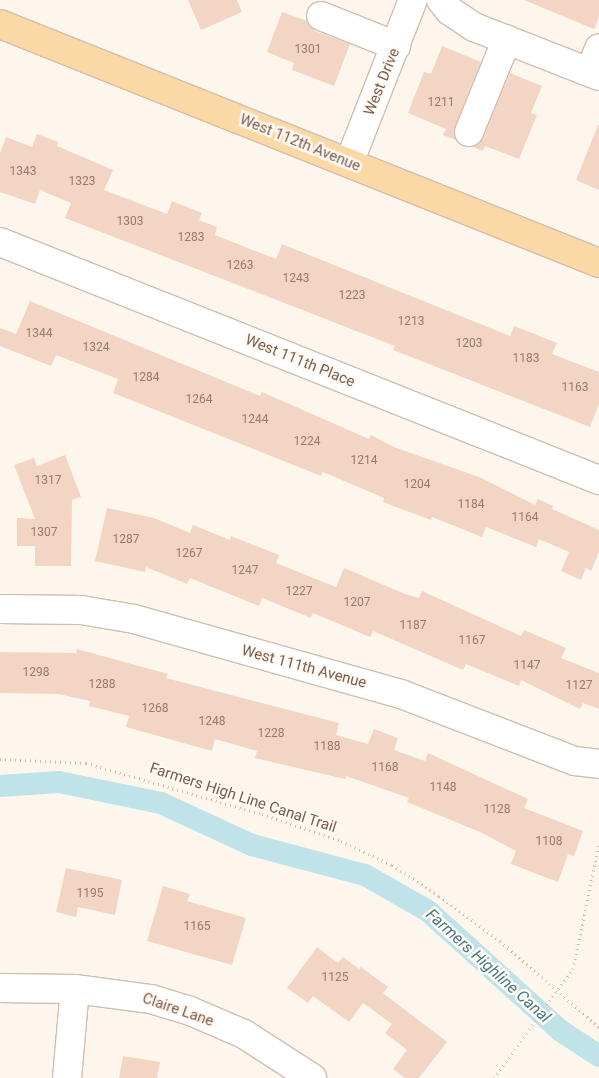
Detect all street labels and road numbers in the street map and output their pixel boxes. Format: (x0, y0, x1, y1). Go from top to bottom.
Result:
street label: West Drive (360, 46, 404, 118)
street label: West 112th Avenue (237, 111, 363, 175)
street label: West 111th Place (243, 331, 357, 391)
street label: West 111th Avenue (240, 642, 368, 692)
street label: Farmers High Line Canal Trail (147, 759, 339, 837)
street label: Claire Lane (140, 989, 216, 1031)

